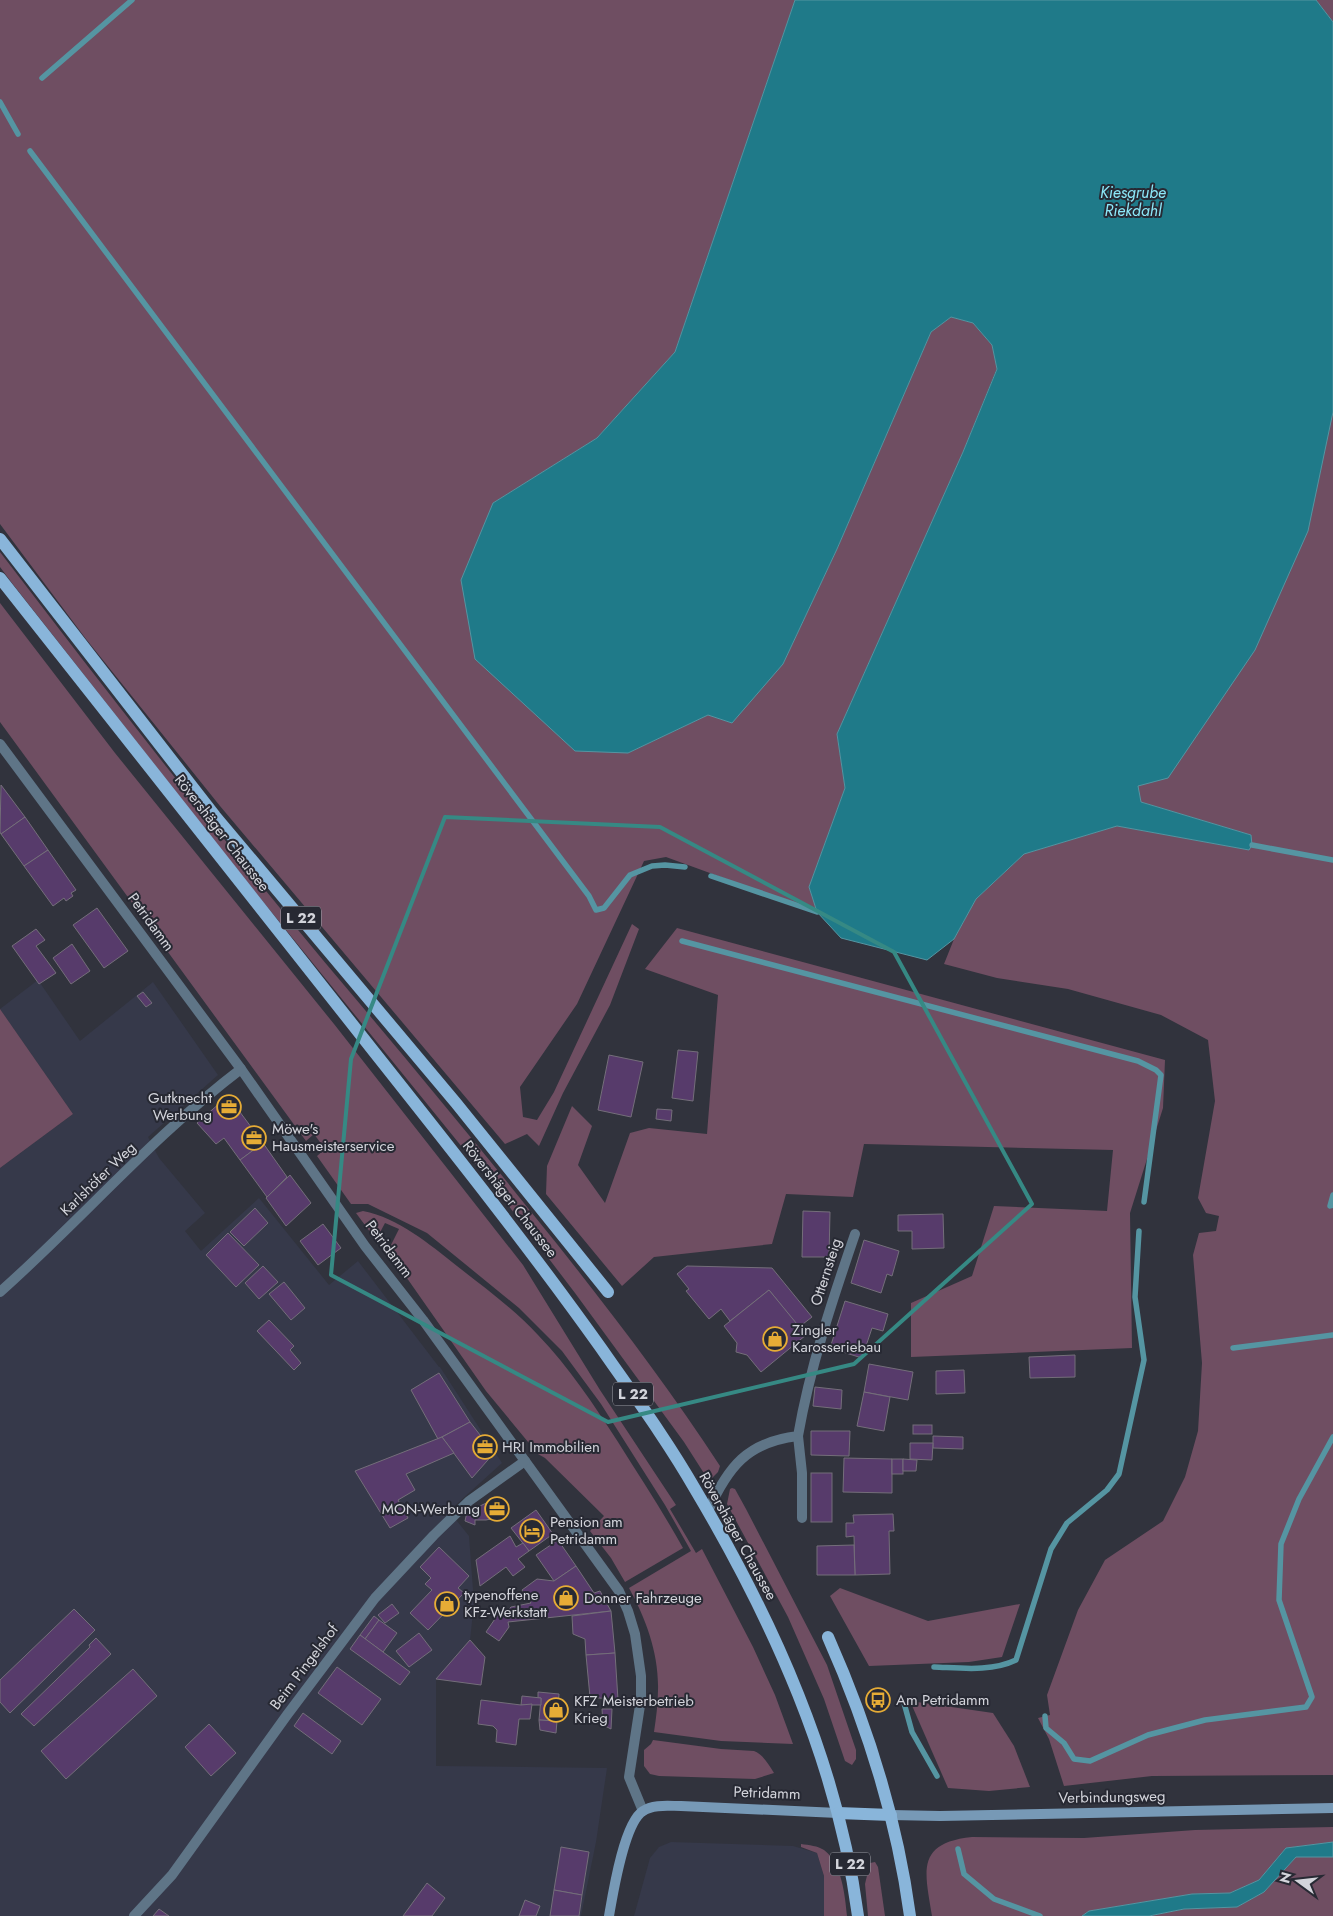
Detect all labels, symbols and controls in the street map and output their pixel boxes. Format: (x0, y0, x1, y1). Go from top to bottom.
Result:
water label: Kiesgrube Riekdahl (1100, 181, 1166, 222)
street label: Rövershäger Chaussee (169, 770, 275, 897)
street label: Petridamm (122, 888, 180, 956)
road number: L 22 (281, 906, 321, 930)
place label: Gutknecht Werbung (148, 1087, 212, 1126)
office icon: Gutknecht Werbung (216, 1094, 242, 1120)
place label: Möwe's Hausmeisterservice (272, 1118, 395, 1157)
office icon: Möwe's Hausmeisterservice (241, 1125, 267, 1151)
street label: Rövershäger Chaussee (457, 1136, 563, 1263)
street label: Karlshöfer Weg (55, 1137, 141, 1221)
street label: Petridamm (360, 1216, 418, 1282)
street label: Otternsteig (805, 1235, 847, 1309)
place label: Zingler Karosseriebau (792, 1319, 881, 1358)
shop icon: Zingler Karosseriebau (762, 1326, 788, 1352)
road number: L 22 (613, 1382, 653, 1406)
office icon: HRI Immobilien (472, 1434, 498, 1460)
place label: HRI Immobilien (502, 1436, 600, 1458)
street label: Rövershäger Chaussee (694, 1468, 783, 1604)
office icon: MON-Werbung (484, 1496, 510, 1522)
place label: MON-Werbung (382, 1498, 480, 1520)
place label: Pension am Petridamm (550, 1511, 623, 1550)
hotel icon: Pension am Petridamm (519, 1518, 545, 1544)
place label: typenoffene KFz-Werkstatt (464, 1584, 548, 1623)
shop icon: Donner Fahrzeuge (553, 1585, 579, 1611)
place label: Donner Fahrzeuge (584, 1587, 702, 1609)
shop icon: typenoffene KFz-Werkstatt (434, 1591, 460, 1617)
street label: Beim Pingelshof (264, 1619, 344, 1714)
bus stop icon: Am Petridamm (865, 1687, 891, 1713)
place label: Am Petridamm (896, 1689, 989, 1711)
place label: KFZ Meisterbetrieb Krieg (574, 1690, 694, 1729)
shop icon: KFZ Meisterbetrieb Krieg (543, 1697, 569, 1723)
street label: Petridamm (733, 1781, 801, 1805)
street label: Verbindungsweg (1058, 1785, 1166, 1809)
road number: L 22 (830, 1852, 870, 1876)
north arrow (1273, 1856, 1323, 1906)
text: N (1274, 1870, 1297, 1886)

